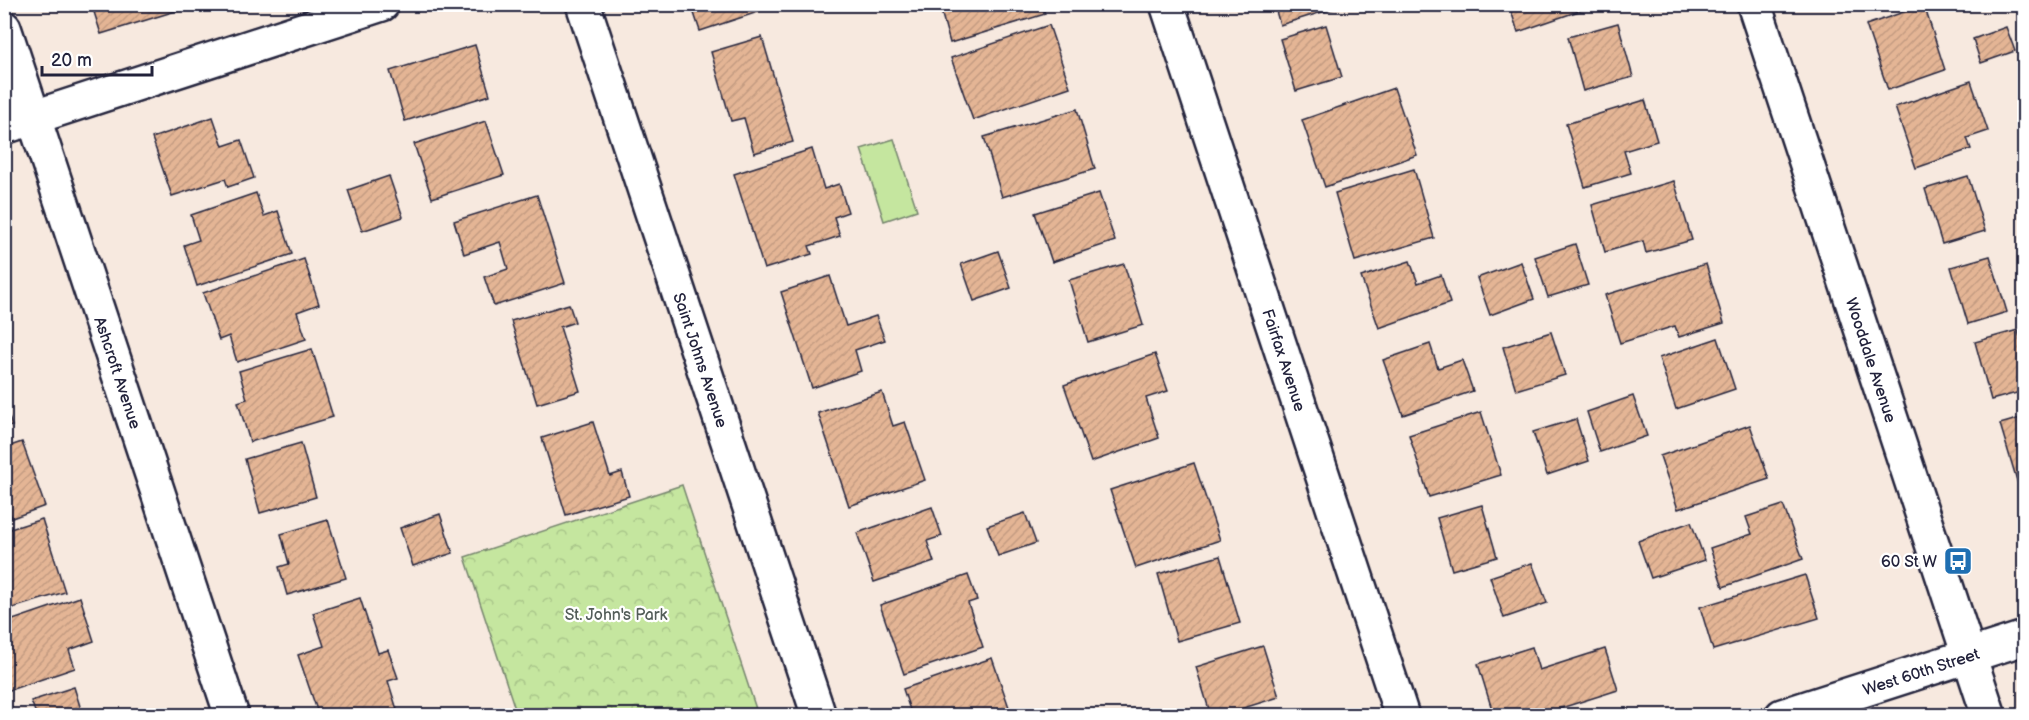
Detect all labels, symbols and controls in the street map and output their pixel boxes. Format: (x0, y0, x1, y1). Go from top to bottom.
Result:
scale bar (42, 39, 152, 77)
text: 20 m (51, 50, 92, 71)
street label: Saint Johns Avenue (668, 291, 731, 431)
street label: Wooddale Avenue (1841, 296, 1900, 426)
street label: Fairfax Avenue (1257, 307, 1309, 415)
street label: Ashcroft Avenue (89, 315, 144, 432)
bus stop icon: 60 St W (1942, 545, 1974, 577)
place label: 60 St W (1881, 553, 1937, 572)
park label: St. John's Park (565, 606, 668, 625)
street label: West 60th Street (1861, 645, 1982, 700)

